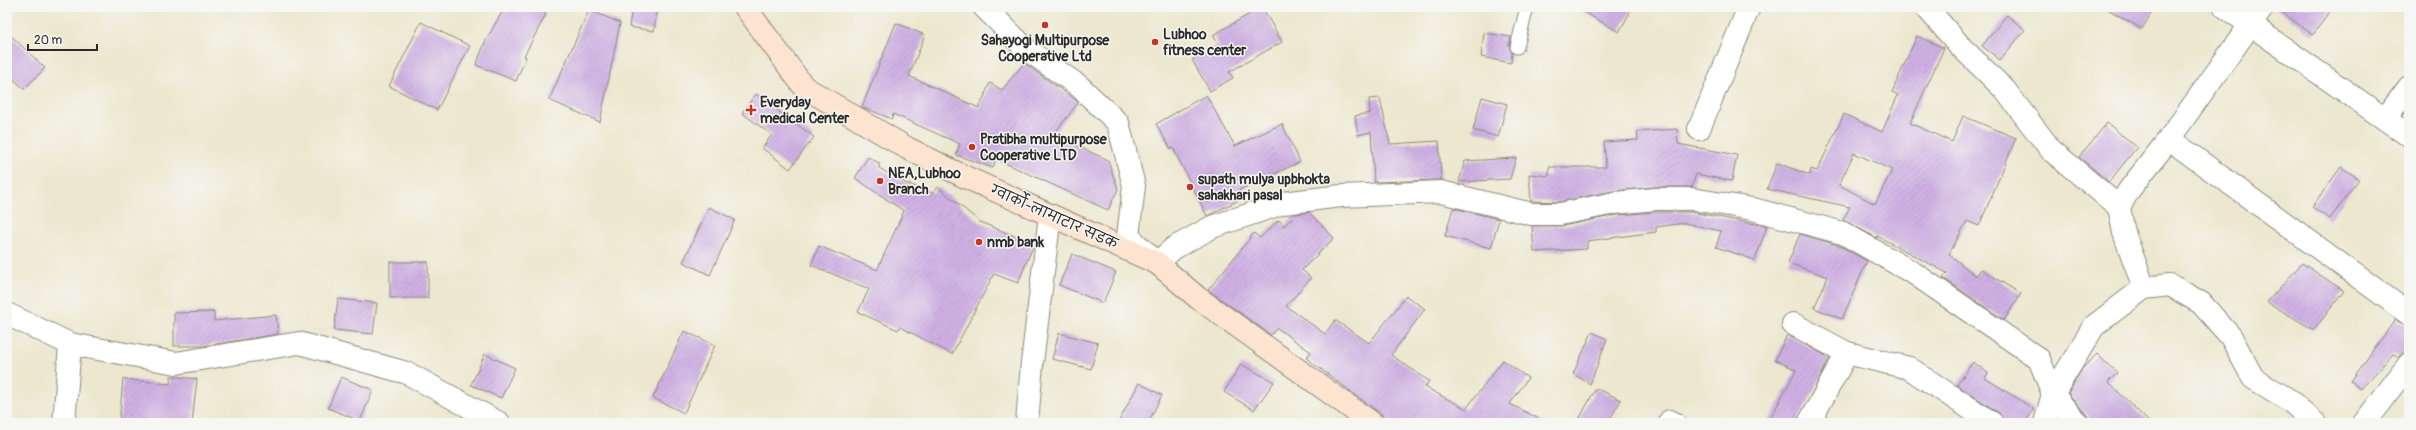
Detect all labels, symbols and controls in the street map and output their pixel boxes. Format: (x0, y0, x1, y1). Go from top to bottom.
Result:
marker: Sahayogi Multipurpose Cooperative Ltd (1040, 20, 1050, 30)
scale bar (28, 26, 97, 52)
place label: Lubhoo fitness center (1163, 26, 1247, 59)
place label: Sahayogi Multipurpose Cooperative Ltd (981, 32, 1110, 65)
text: 20 m (34, 33, 63, 48)
marker: Lubhoo fitness center (1150, 37, 1160, 47)
place label: Everyday medical Center (760, 94, 850, 127)
marker: Everyday medical Center (745, 104, 757, 116)
place label: Pratibha multipurpose Cooperative LTD (980, 131, 1108, 164)
marker: Pratibha multipurpose Cooperative LTD (967, 142, 977, 152)
place label: NEA,Lubhoo Branch (888, 165, 961, 198)
place label: supath mulya upbhokta sahakhari pasal (1198, 171, 1330, 204)
marker: NEA,Lubhoo Branch (875, 176, 885, 186)
street label: ग्वार्को-लामाटार सडक (987, 177, 1123, 253)
marker: supath mulya upbhokta sahakhari pasal (1185, 182, 1195, 192)
place label: nmb bank (987, 234, 1044, 251)
marker: nmb bank (974, 237, 984, 247)

